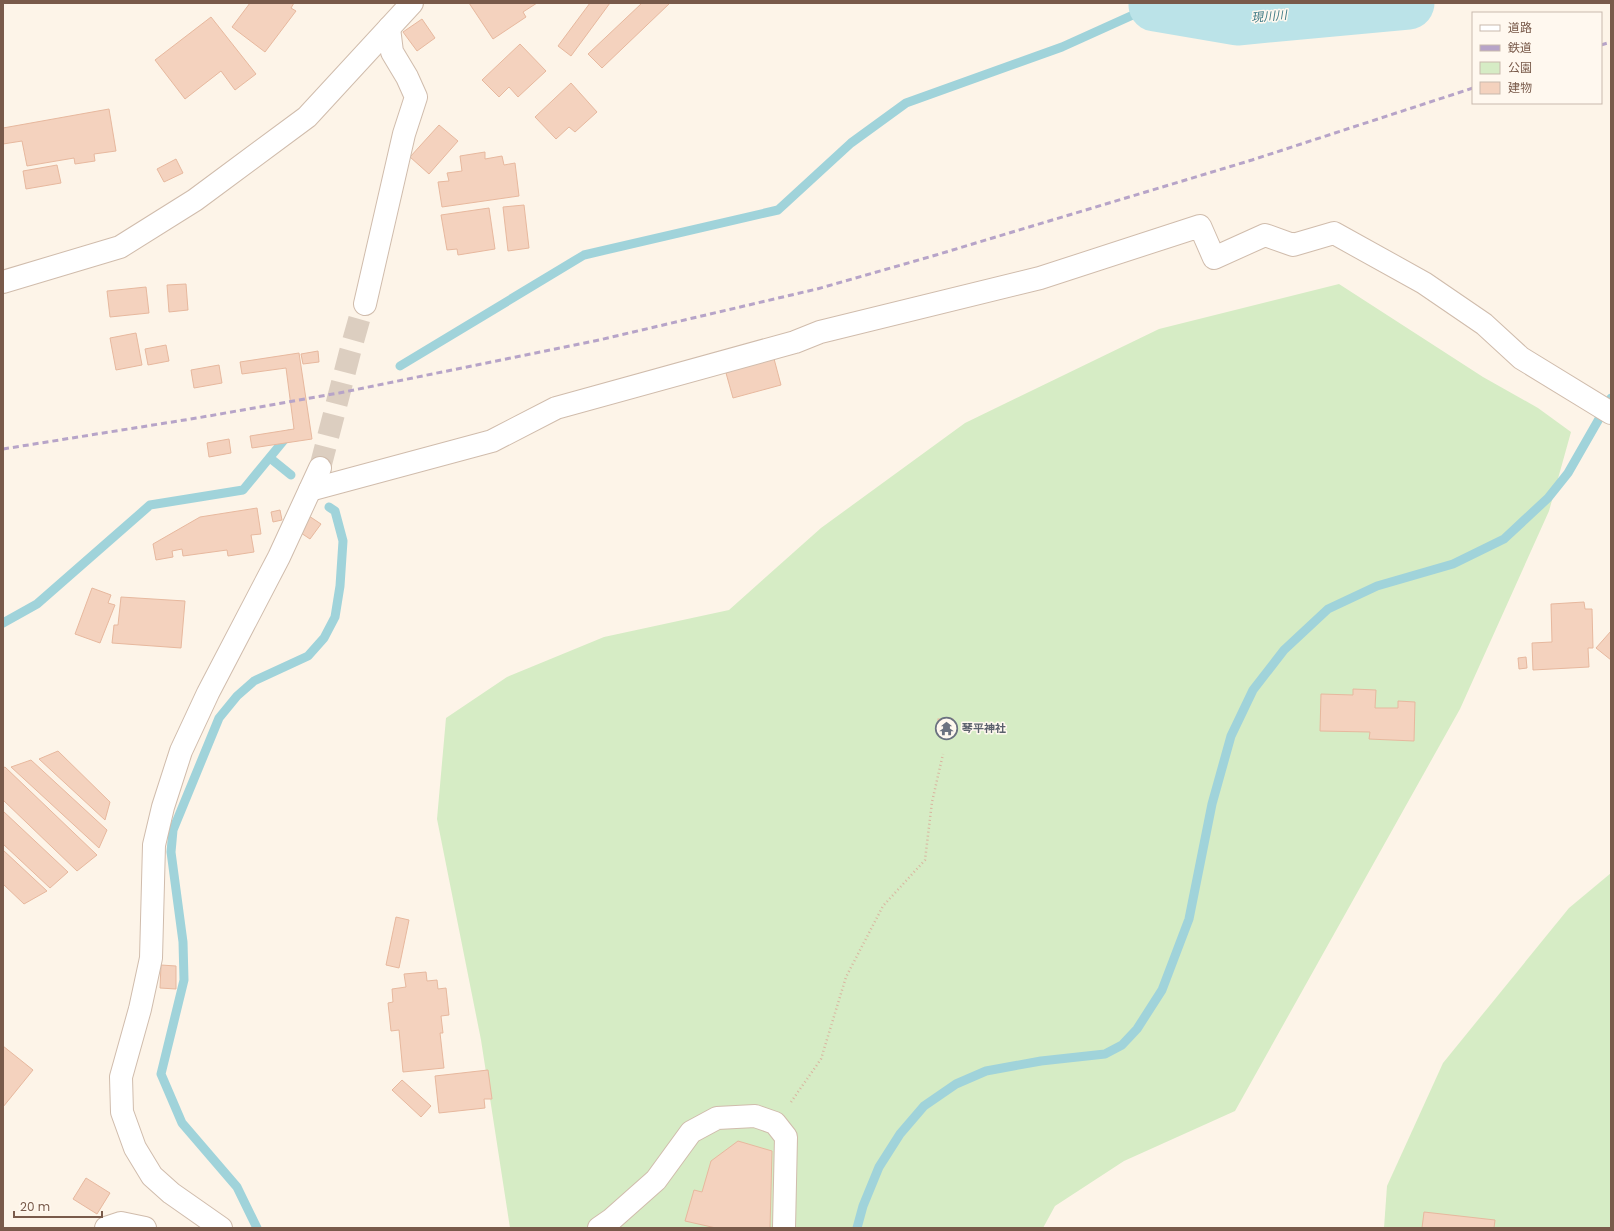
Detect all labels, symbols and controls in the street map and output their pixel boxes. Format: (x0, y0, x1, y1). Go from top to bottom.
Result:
water label: 現川川 (1250, 6, 1290, 26)
legend (1472, 12, 1602, 104)
text: 道路 (1508, 19, 1532, 36)
text: 鉄道 (1508, 39, 1532, 56)
text: 公園 (1508, 59, 1532, 76)
text: 建物 (1508, 79, 1532, 96)
temple icon: 琴平神社 (934, 715, 960, 741)
place label: 琴平神社 (961, 720, 1006, 736)
scale bar (14, 1193, 102, 1219)
text: 20 m (20, 1198, 50, 1215)

